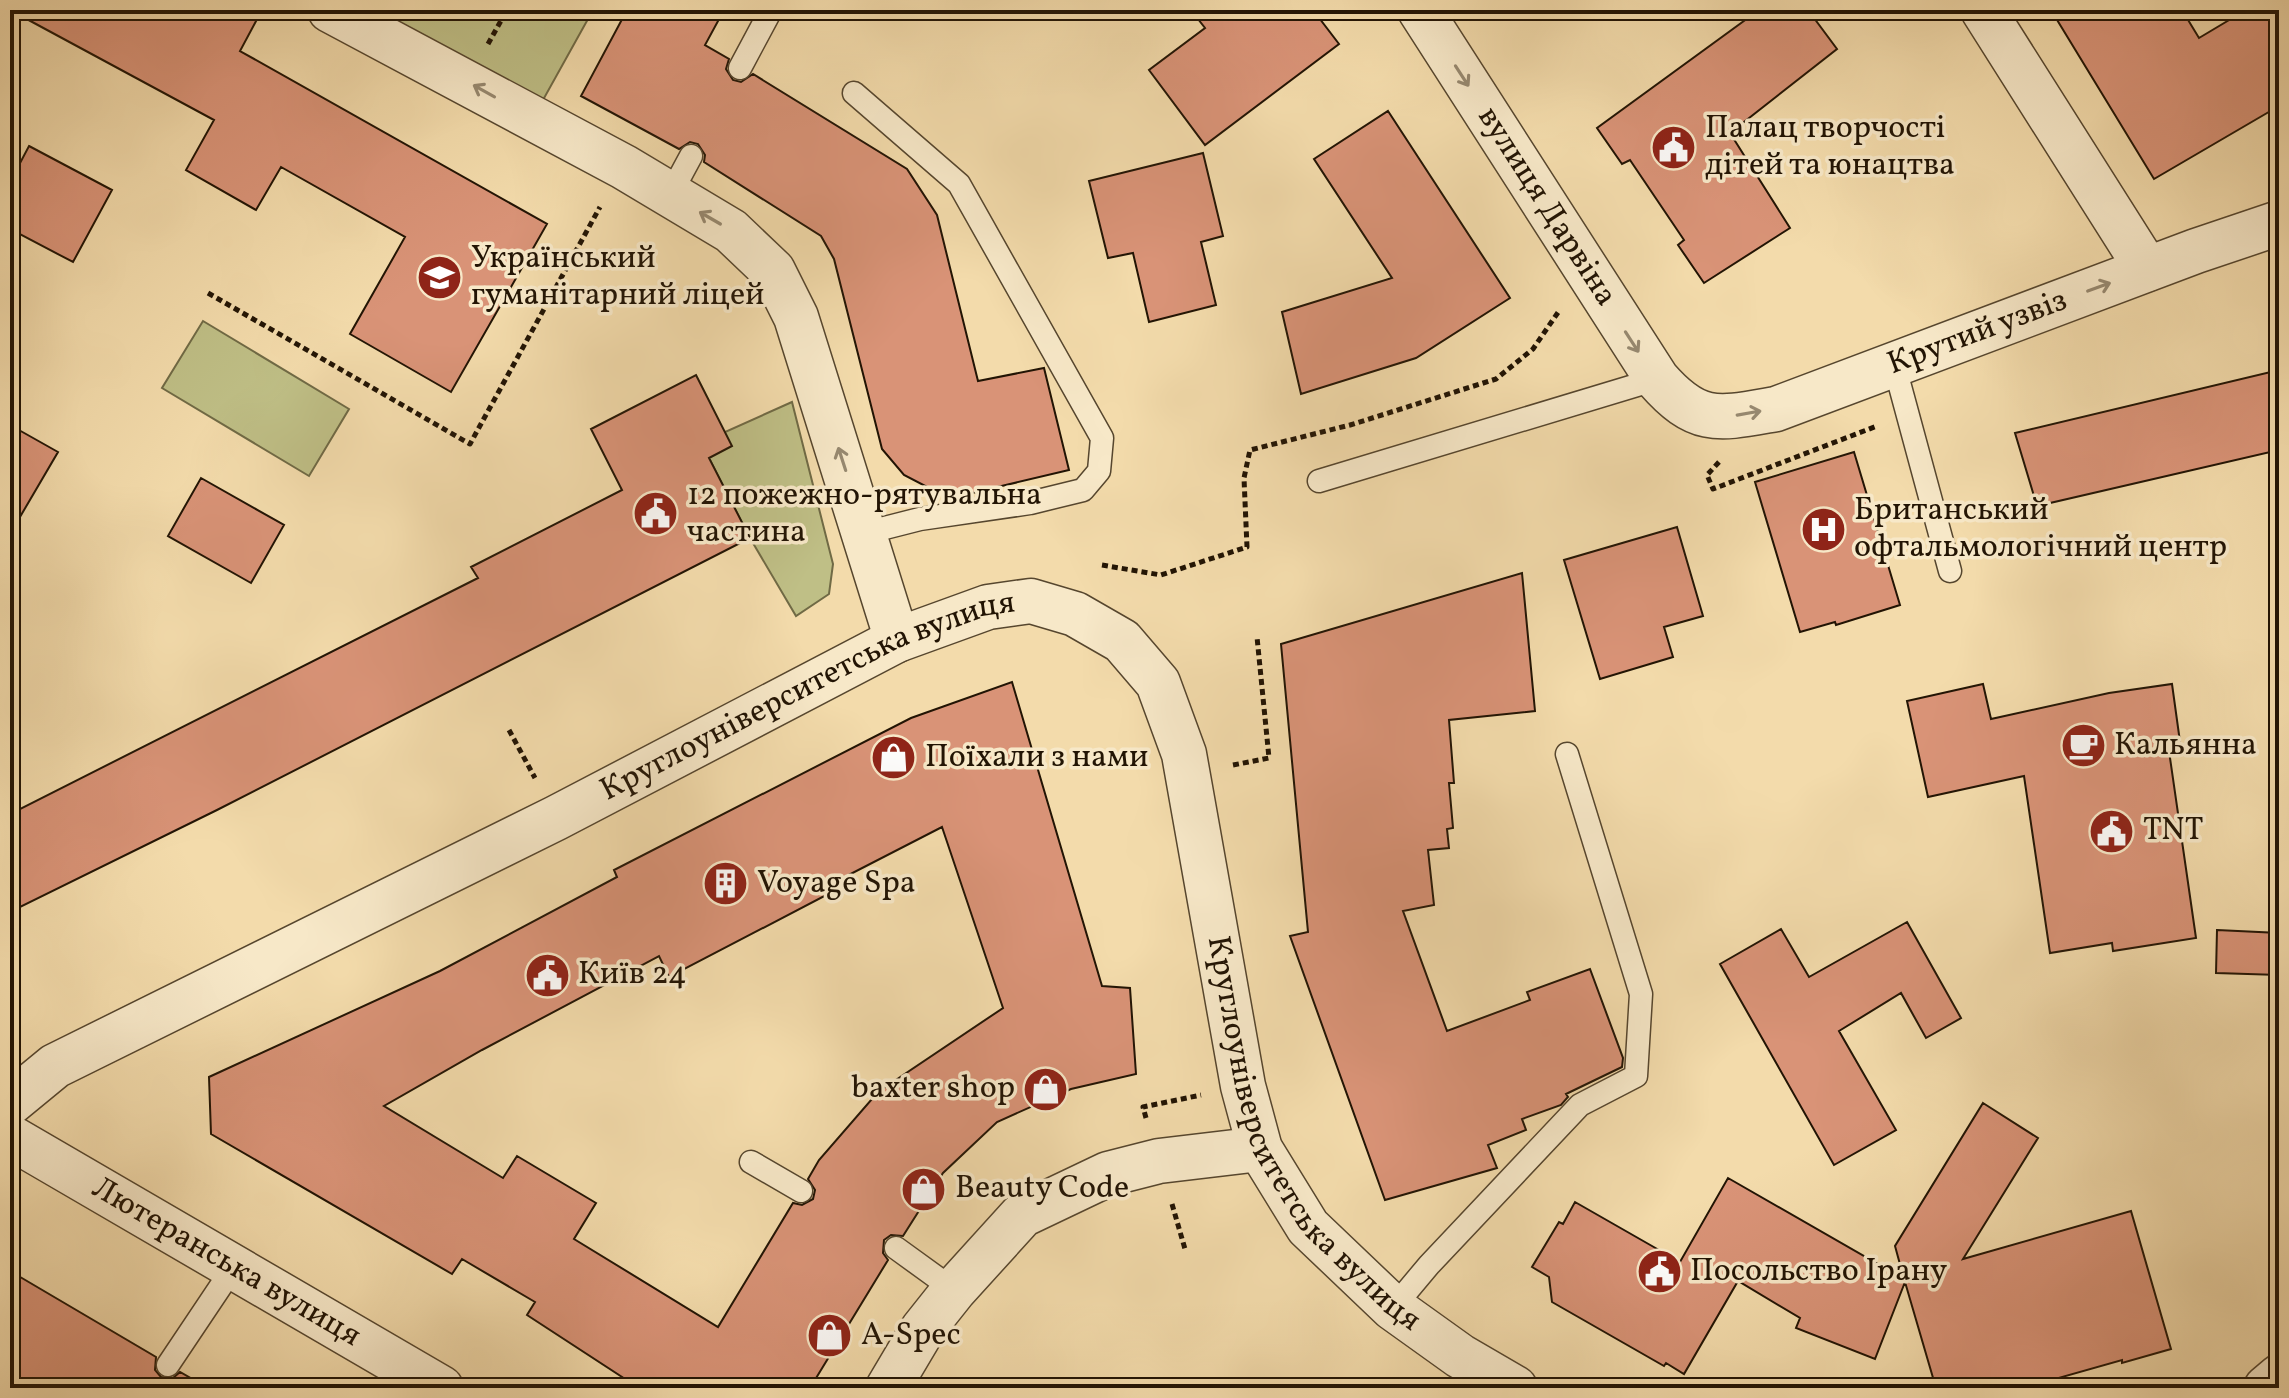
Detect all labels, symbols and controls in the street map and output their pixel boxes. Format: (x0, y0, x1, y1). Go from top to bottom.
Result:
one-way arrow (1454, 64, 1470, 87)
one-way arrow (472, 82, 496, 98)
street label: вулиця Дарвіна (1466, 99, 1627, 315)
place label: Палац творчості дітей та юнацтва (1705, 107, 1955, 188)
public building icon: Палац творчості дітей та юнацтва (1650, 123, 1698, 171)
one-way arrow (699, 210, 722, 226)
place label: Український гуманітарний ліцей (471, 237, 765, 318)
school or university icon: Український гуманітарний ліцей (416, 253, 464, 301)
street label: Крутий узвіз (1882, 279, 2074, 387)
one-way arrow (2086, 279, 2111, 293)
one-way arrow (1624, 330, 1640, 353)
one-way arrow (1736, 405, 1762, 420)
one-way arrow (833, 446, 848, 471)
place label: 12 пожежно-рятувальна частина (687, 474, 1042, 555)
place label: Британський офтальмологічний центр (1854, 489, 2227, 570)
public building icon: 12 пожежно-рятувальна частина (632, 490, 680, 538)
hospital icon: Британський офтальмологічний центр (1799, 505, 1847, 553)
street label: Круглоуніверситетська вулиця (593, 581, 1018, 813)
cafe icon: Кальянна (2059, 722, 2107, 770)
place label: Кальянна (2114, 724, 2257, 768)
shop icon: Поїхали з нами (870, 734, 918, 782)
place label: Поїхали з нами (925, 736, 1148, 780)
public building icon: TNT (2088, 807, 2136, 855)
place label: TNT (2143, 809, 2203, 853)
building icon: Voyage Spa (702, 860, 750, 908)
place label: Voyage Spa (757, 862, 916, 906)
street label: Круглоуніверситетська вулиця (1195, 932, 1429, 1343)
public building icon: Київ 24 (523, 951, 571, 999)
place label: Київ 24 (578, 953, 687, 997)
shop icon: baxter shop (1022, 1065, 1070, 1113)
place label: baxter shop (851, 1067, 1015, 1111)
shop icon: Beauty Code (900, 1165, 948, 1213)
street label: Лютеранська вулиця (83, 1167, 369, 1359)
place label: Beauty Code (955, 1167, 1129, 1211)
public building icon: Посольство Ірану (1635, 1248, 1683, 1296)
place label: Посольство Ірану (1690, 1250, 1947, 1294)
shop icon: A-Spec (806, 1312, 854, 1360)
place label: A-Spec (861, 1314, 961, 1358)

